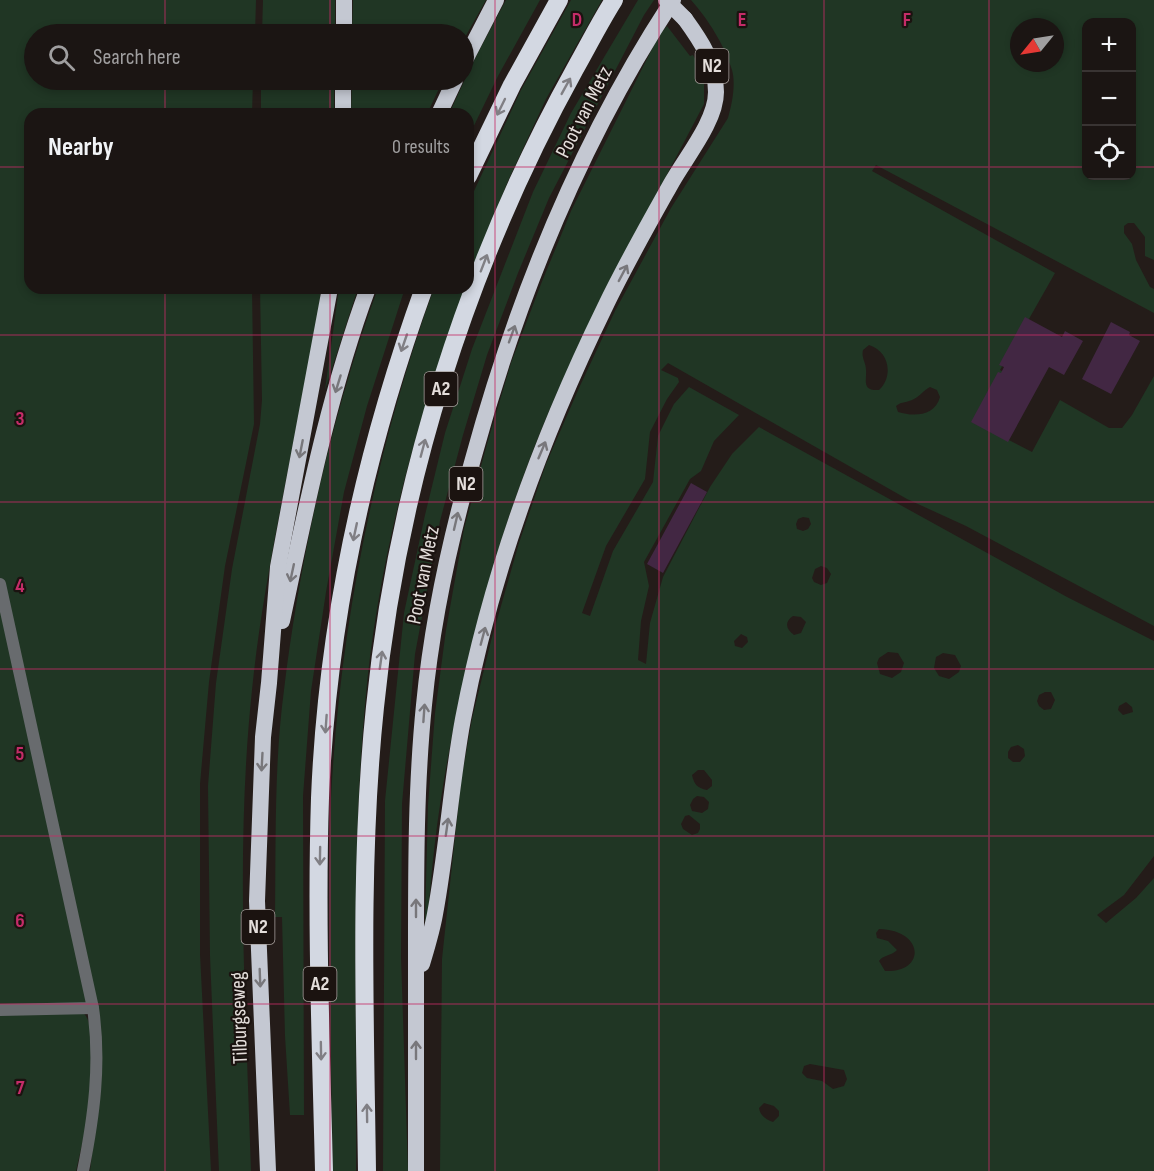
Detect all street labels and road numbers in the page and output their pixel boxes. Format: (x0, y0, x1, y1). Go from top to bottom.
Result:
road number: N2 (696, 49, 728, 83)
street label: Poot van Metz (550, 62, 618, 162)
road number: A2 (424, 372, 458, 406)
road number: N2 (450, 467, 482, 501)
street label: Poot van Metz (401, 523, 445, 626)
road number: N2 (242, 910, 274, 944)
road number: A2 (304, 967, 336, 1001)
street label: Tilburgseweg (225, 972, 253, 1064)

